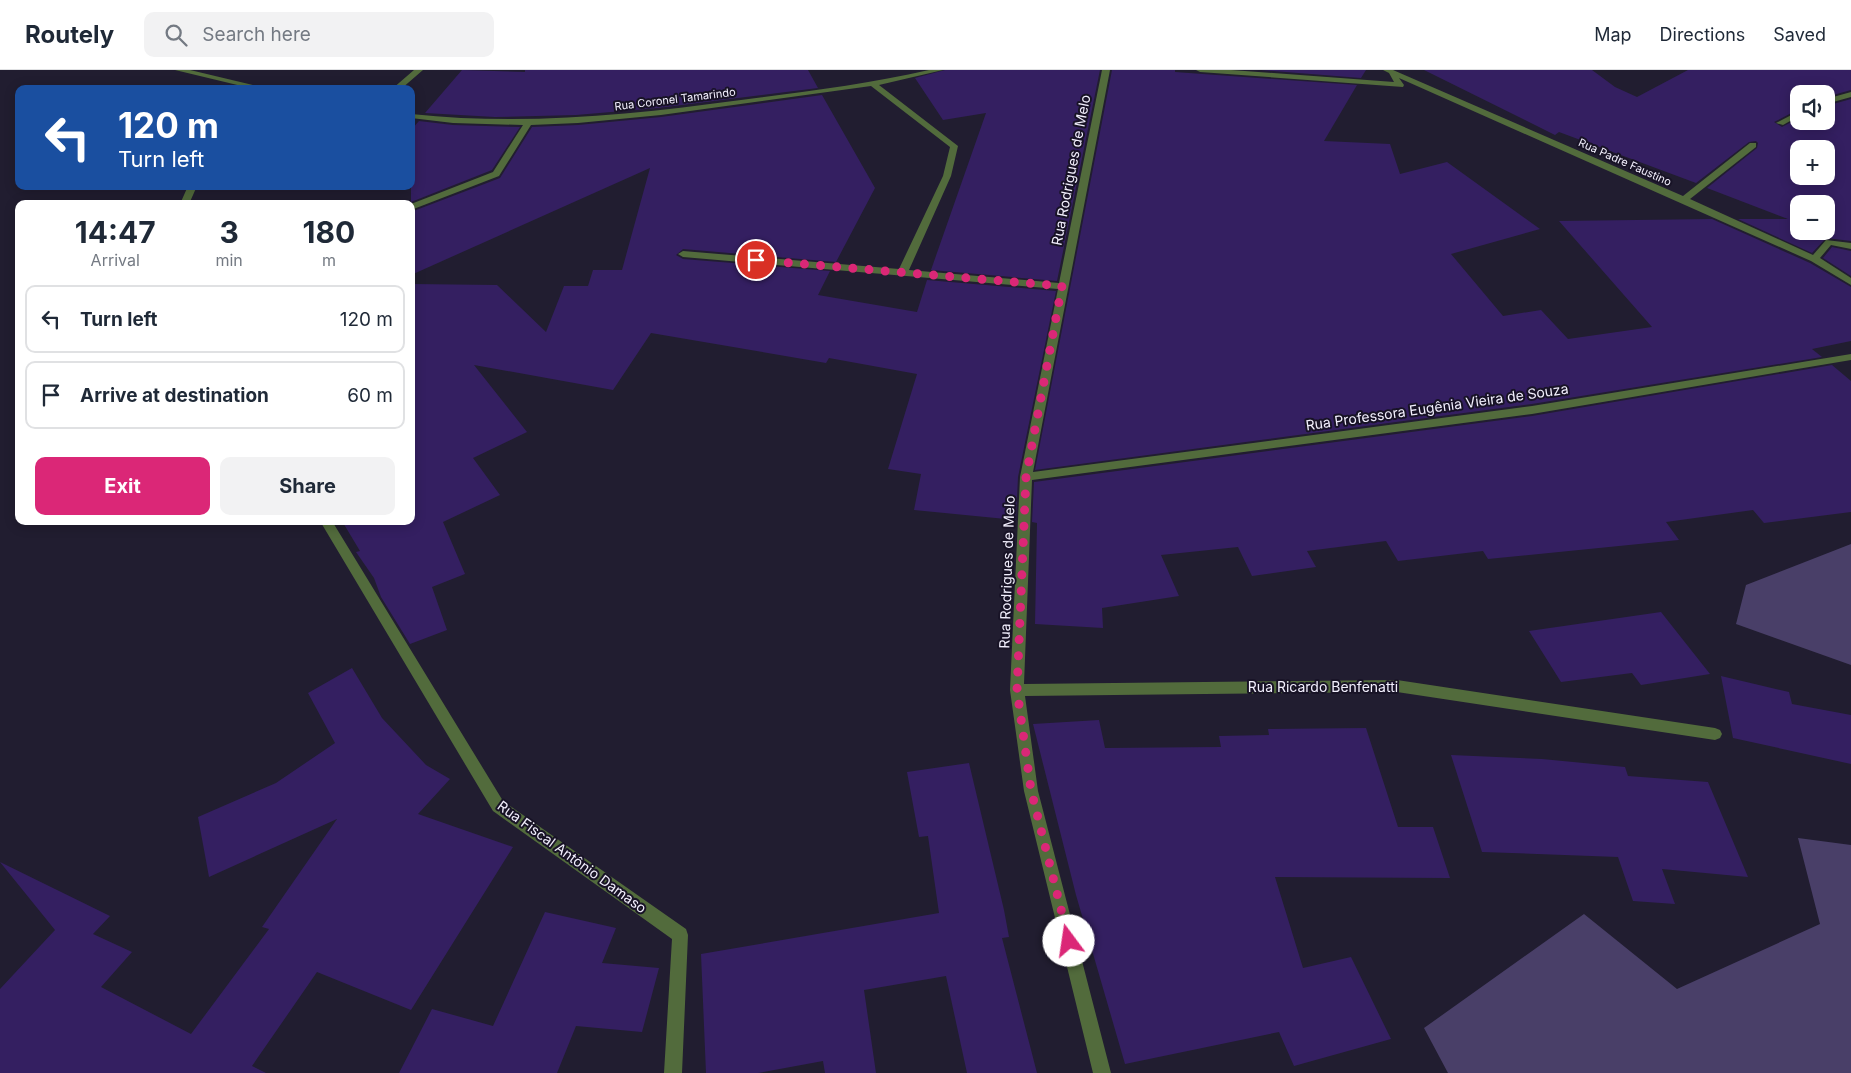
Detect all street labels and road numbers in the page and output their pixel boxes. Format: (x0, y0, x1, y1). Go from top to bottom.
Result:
street label: Rua Coronel Tamarindo (614, 85, 737, 113)
street label: Rua Rodrigues de Melo (1048, 93, 1093, 247)
street label: Rua Padre Faustino (1576, 135, 1674, 189)
street label: Rua Professora Eugênia Vieira de Souza (1304, 380, 1569, 433)
street label: Rua Rodrigues de Melo (995, 495, 1018, 649)
street label: Rua Ricardo Benfenatti (1248, 678, 1398, 695)
street label: Rua Fiscal Antônio Damaso (494, 797, 650, 916)

